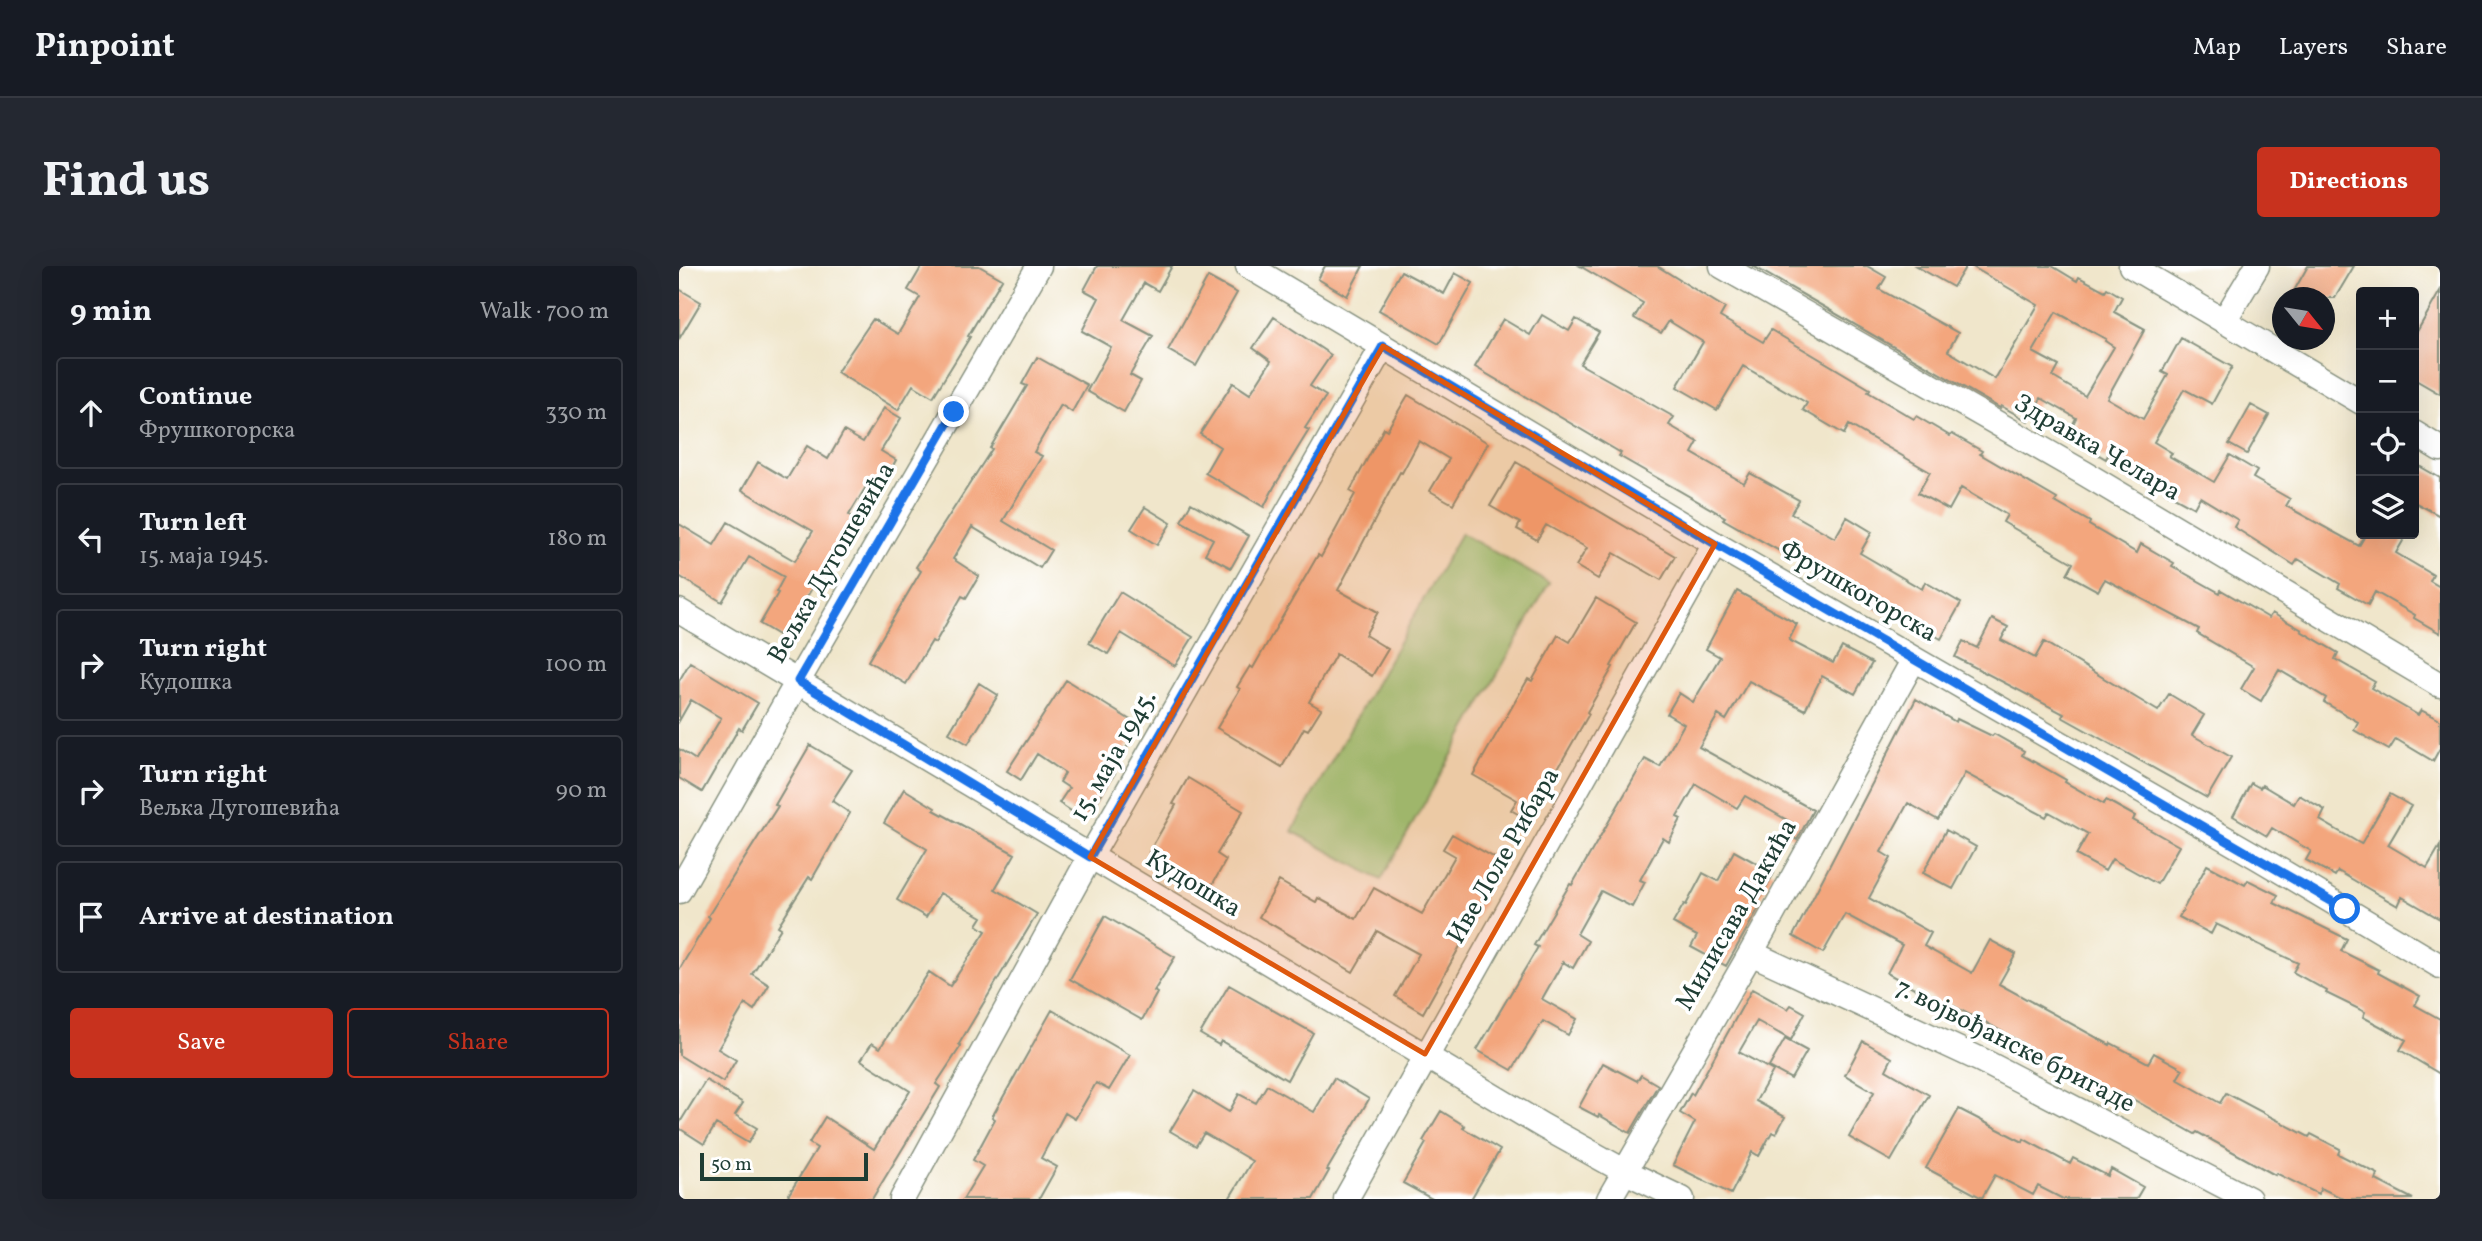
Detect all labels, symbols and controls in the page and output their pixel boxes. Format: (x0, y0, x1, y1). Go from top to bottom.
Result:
text: Pinpoint (35, 25, 175, 71)
text: Map (2193, 31, 2241, 65)
text: Layers (2279, 31, 2348, 65)
text: Share (2386, 31, 2447, 65)
button: Directions (2257, 147, 2440, 217)
text: Find us (42, 148, 210, 217)
north arrow (2272, 287, 2335, 350)
map controls (2356, 287, 2419, 539)
button: + (2356, 287, 2419, 350)
text: 9 min (70, 291, 152, 333)
text: Walk · 700 m (480, 296, 609, 328)
button: − (2356, 350, 2419, 413)
text: Continue (139, 379, 252, 415)
street label: Здравка Челара (2007, 386, 2187, 510)
icon: ahead (72, 394, 110, 432)
route end (938, 396, 969, 427)
text: 330 m (545, 397, 607, 429)
button: locate (2356, 413, 2419, 476)
text: Фрушкогорска (139, 415, 295, 447)
street label: Вељка Дугошевића (760, 456, 904, 670)
button: layers (2356, 476, 2419, 539)
text: Turn left (139, 505, 247, 541)
icon: left (72, 520, 110, 558)
text: 180 m (548, 523, 607, 555)
street label: Фрушкогорска (1772, 532, 1944, 652)
text: 15. маја 1945. (139, 541, 269, 573)
text: Turn right (139, 631, 267, 667)
icon: right (72, 646, 110, 684)
text: 100 m (545, 649, 607, 681)
text: Кудошка (139, 667, 233, 699)
street label: 15. маја 1945. (1062, 684, 1166, 828)
text: Turn right (139, 757, 267, 793)
street label: Иве Лоле Рибара (1439, 761, 1569, 951)
icon: right (72, 772, 110, 810)
text: 90 m (556, 775, 607, 807)
text: Вељка Дугошевића (139, 793, 340, 825)
street label: Милисава Дакића (1667, 813, 1807, 1017)
street label: Кудошка (1138, 841, 1248, 927)
route start (2329, 893, 2360, 924)
icon: arrive (72, 898, 110, 936)
text: Arrive at destination (139, 899, 394, 935)
street label: 7. војвођанске бригаде (1889, 970, 2141, 1122)
button: Save (70, 1008, 333, 1078)
button: Share (347, 1008, 609, 1078)
scale bar (700, 1150, 868, 1182)
text: 50 m (711, 1152, 752, 1178)

